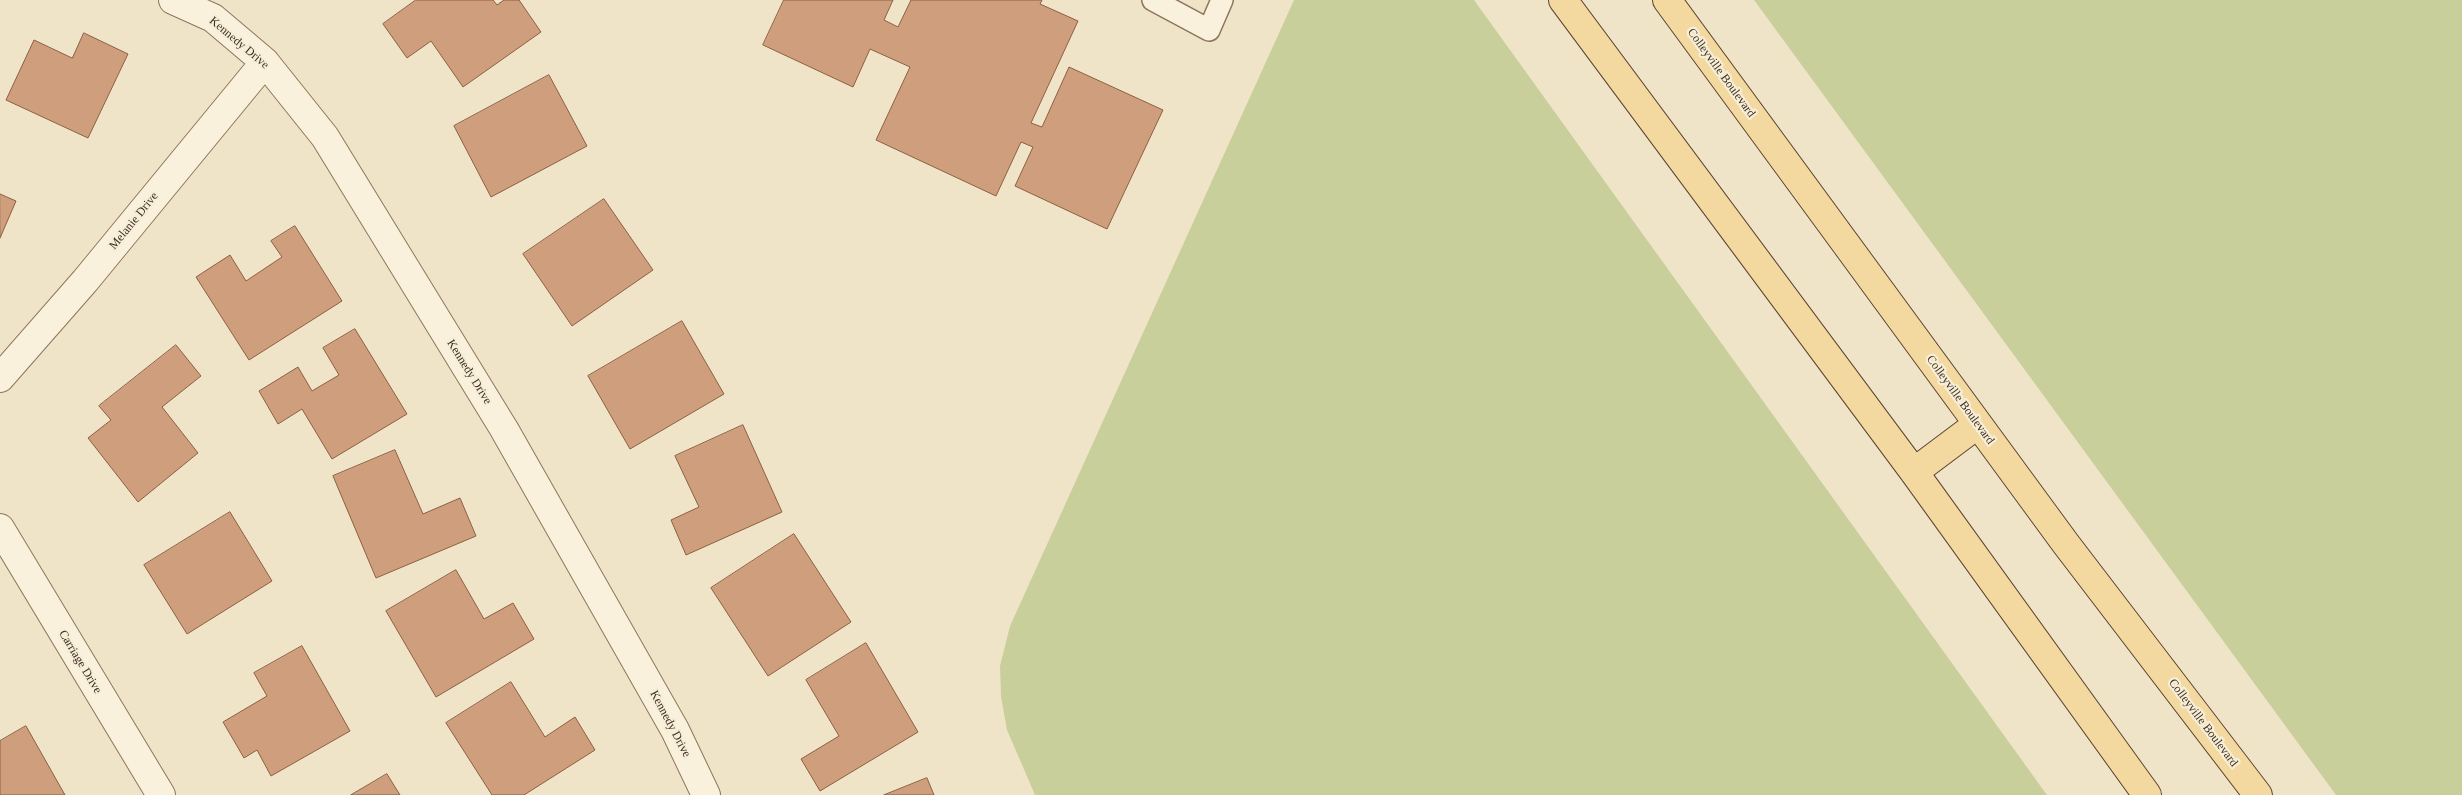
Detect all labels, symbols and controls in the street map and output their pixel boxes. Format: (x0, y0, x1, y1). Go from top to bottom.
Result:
street label: Kennedy Drive (206, 14, 272, 72)
street label: Colleyville Boulevard (1684, 26, 1758, 120)
street label: Melanie Drive (106, 189, 162, 253)
street label: Kennedy Drive (443, 337, 495, 407)
street label: Colleyville Boulevard (1923, 353, 1997, 447)
street label: Carriage Drive (55, 628, 105, 696)
street label: Colleyville Boulevard (2165, 676, 2241, 770)
street label: Kennedy Drive (646, 688, 694, 760)

